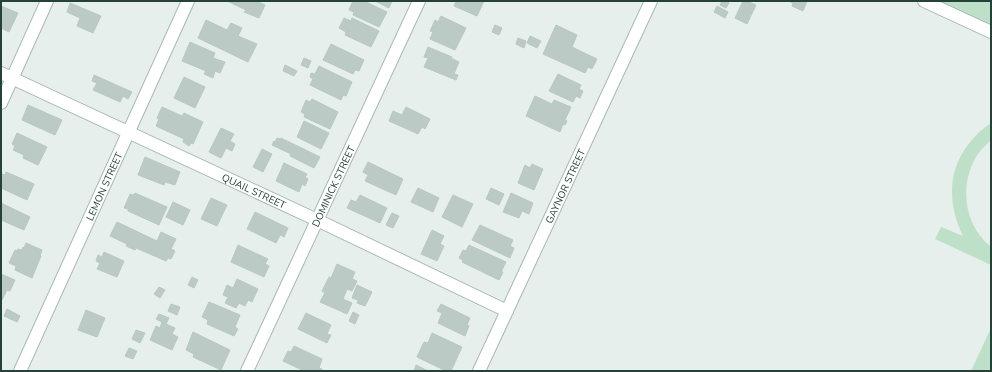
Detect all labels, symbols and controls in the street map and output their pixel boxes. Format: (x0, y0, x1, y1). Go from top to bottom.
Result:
street label: DOMINICK STREET (309, 144, 359, 229)
street label: GAYNOR STREET (543, 147, 589, 226)
street label: LEMON STREET (83, 150, 126, 223)
street label: QUAIL STREET (219, 171, 288, 213)

